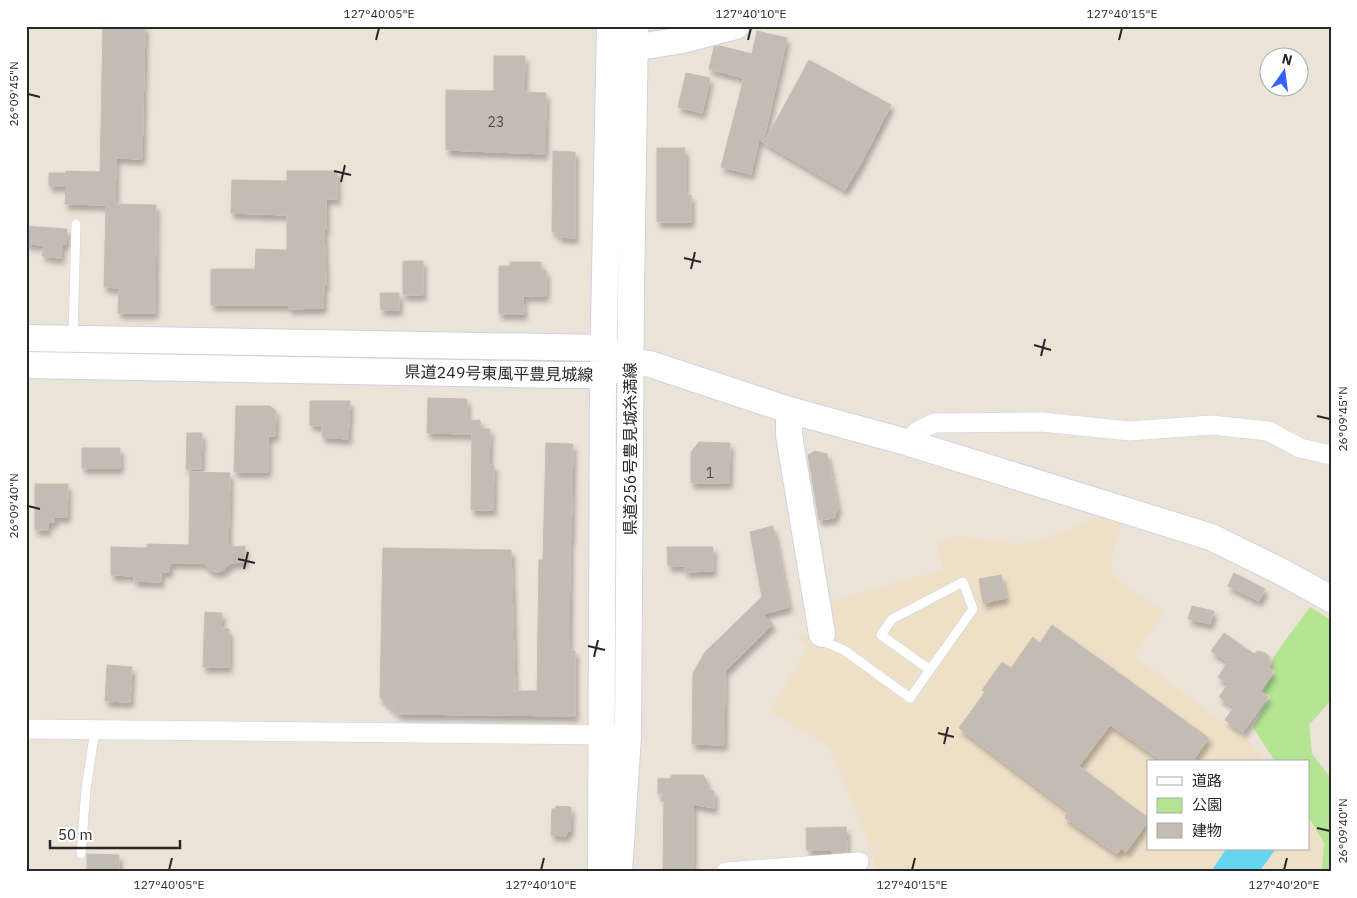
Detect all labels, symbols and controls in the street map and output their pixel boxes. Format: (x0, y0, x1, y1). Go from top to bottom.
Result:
text: 127°40'05"E (344, 6, 414, 21)
text: 127°40'10"E (716, 6, 786, 21)
text: 127°40'15"E (1087, 6, 1157, 21)
north arrow (1260, 48, 1310, 98)
text: N (1280, 49, 1294, 69)
text: 26°09'45"N (6, 61, 21, 127)
house number: 23 (488, 113, 504, 131)
street label: 県道249号東風平豊見城線 (404, 361, 594, 385)
street label: 県道256号豊見城糸満線 (620, 363, 640, 535)
text: 26°09'45"N (1335, 386, 1350, 452)
house number: 1 (706, 464, 714, 482)
text: 26°09'40"N (6, 473, 21, 539)
legend (1147, 760, 1310, 850)
text: 道路 (1192, 771, 1222, 790)
text: 公園 (1192, 795, 1222, 814)
text: 26°09'40"N (1335, 798, 1350, 864)
scale bar (50, 818, 180, 850)
text: 建物 (1192, 821, 1222, 840)
text: 50 m (58, 825, 93, 844)
text: 127°40'05"E (134, 877, 204, 892)
text: 127°40'10"E (506, 877, 576, 892)
text: 127°40'15"E (877, 877, 947, 892)
text: 127°40'20"E (1249, 877, 1319, 892)

